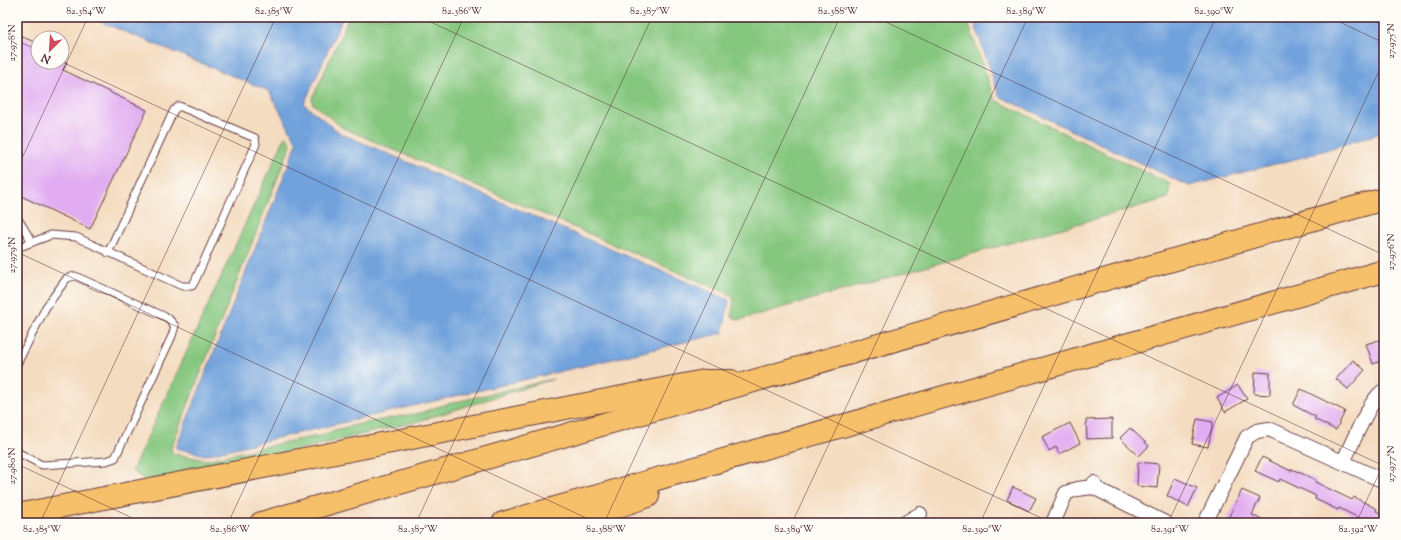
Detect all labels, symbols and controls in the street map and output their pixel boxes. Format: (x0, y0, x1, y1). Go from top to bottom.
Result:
text: 82.384°W (66, 4, 106, 19)
text: 82.385°W (255, 4, 293, 19)
text: 82.386°W (442, 4, 482, 19)
text: 82.387°W (630, 4, 670, 19)
text: 82.388°W (818, 4, 858, 19)
text: 82.389°W (1006, 4, 1046, 19)
text: 82.390°W (1194, 4, 1234, 19)
text: 27.975°N (1384, 23, 1399, 59)
text: 27.978°N (5, 24, 20, 62)
north arrow (30, 30, 70, 70)
text: N (39, 49, 54, 68)
text: 27.976°N (1384, 234, 1399, 270)
text: 27.979°N (5, 237, 20, 273)
text: 27.977°N (1384, 445, 1399, 483)
text: 27.980°N (5, 447, 20, 485)
text: 82.385°W (23, 522, 61, 537)
text: 82.386°W (210, 522, 250, 537)
text: 82.387°W (398, 522, 438, 537)
text: 82.388°W (586, 522, 626, 537)
text: 82.389°W (774, 522, 814, 537)
text: 82.390°W (962, 522, 1002, 537)
text: 82.391°W (1151, 522, 1189, 537)
text: 82.392°W (1338, 522, 1378, 537)

